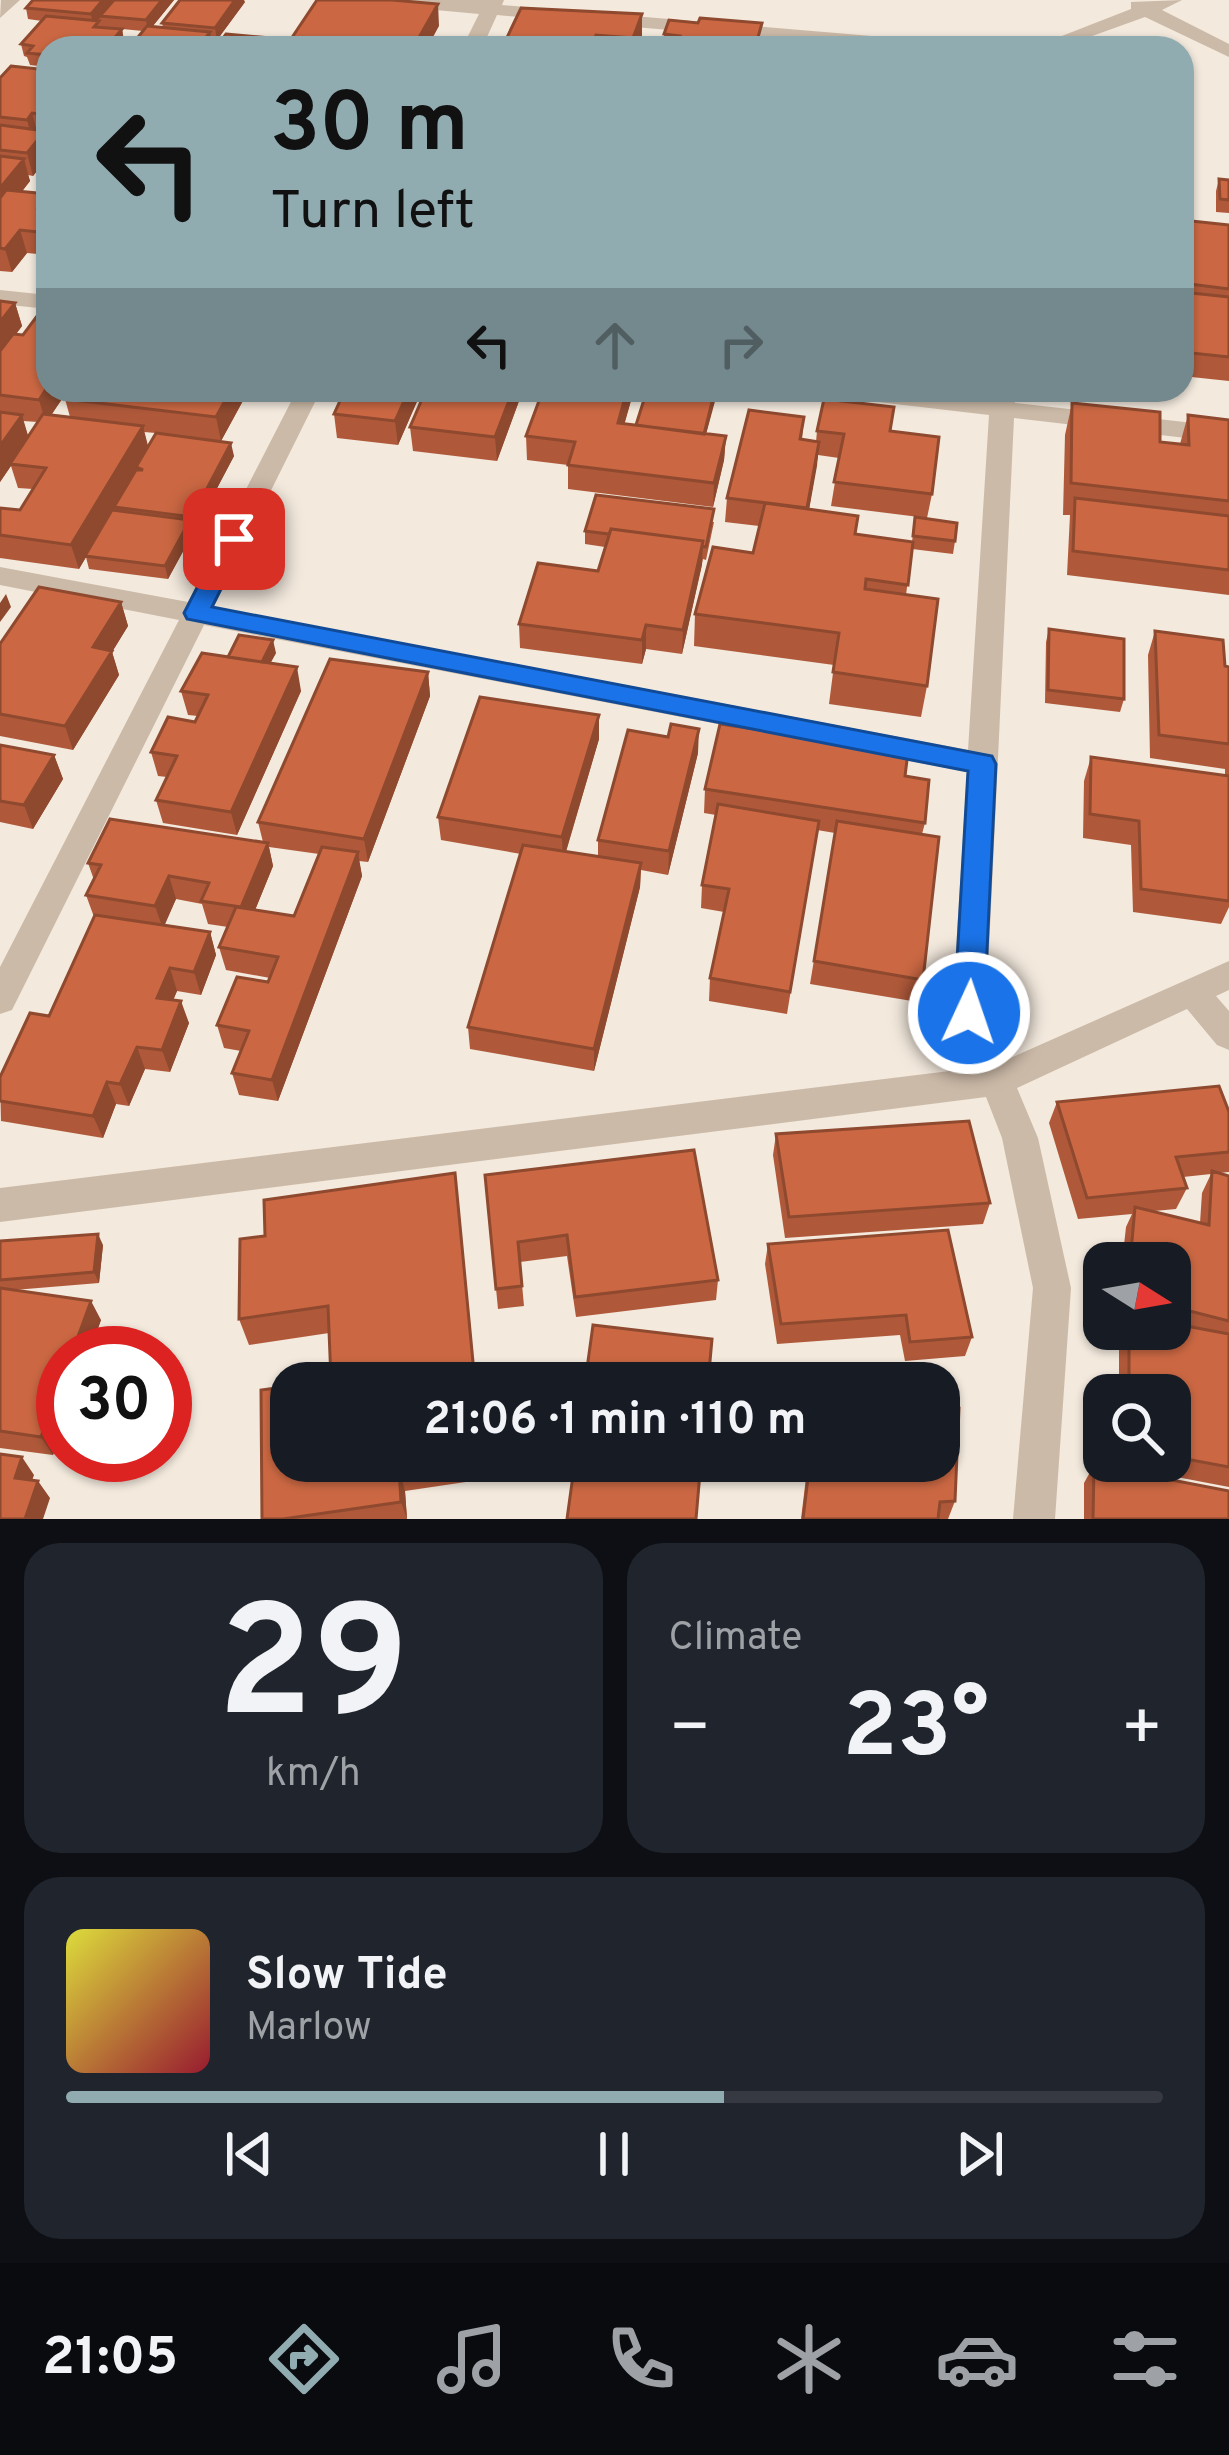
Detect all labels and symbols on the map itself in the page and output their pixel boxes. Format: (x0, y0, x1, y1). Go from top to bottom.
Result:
pin (183, 488, 285, 590)
position arrow (906, 950, 1032, 1076)
north arrow (1083, 1242, 1191, 1350)
speed limit sign: 30 (36, 1326, 192, 1482)

